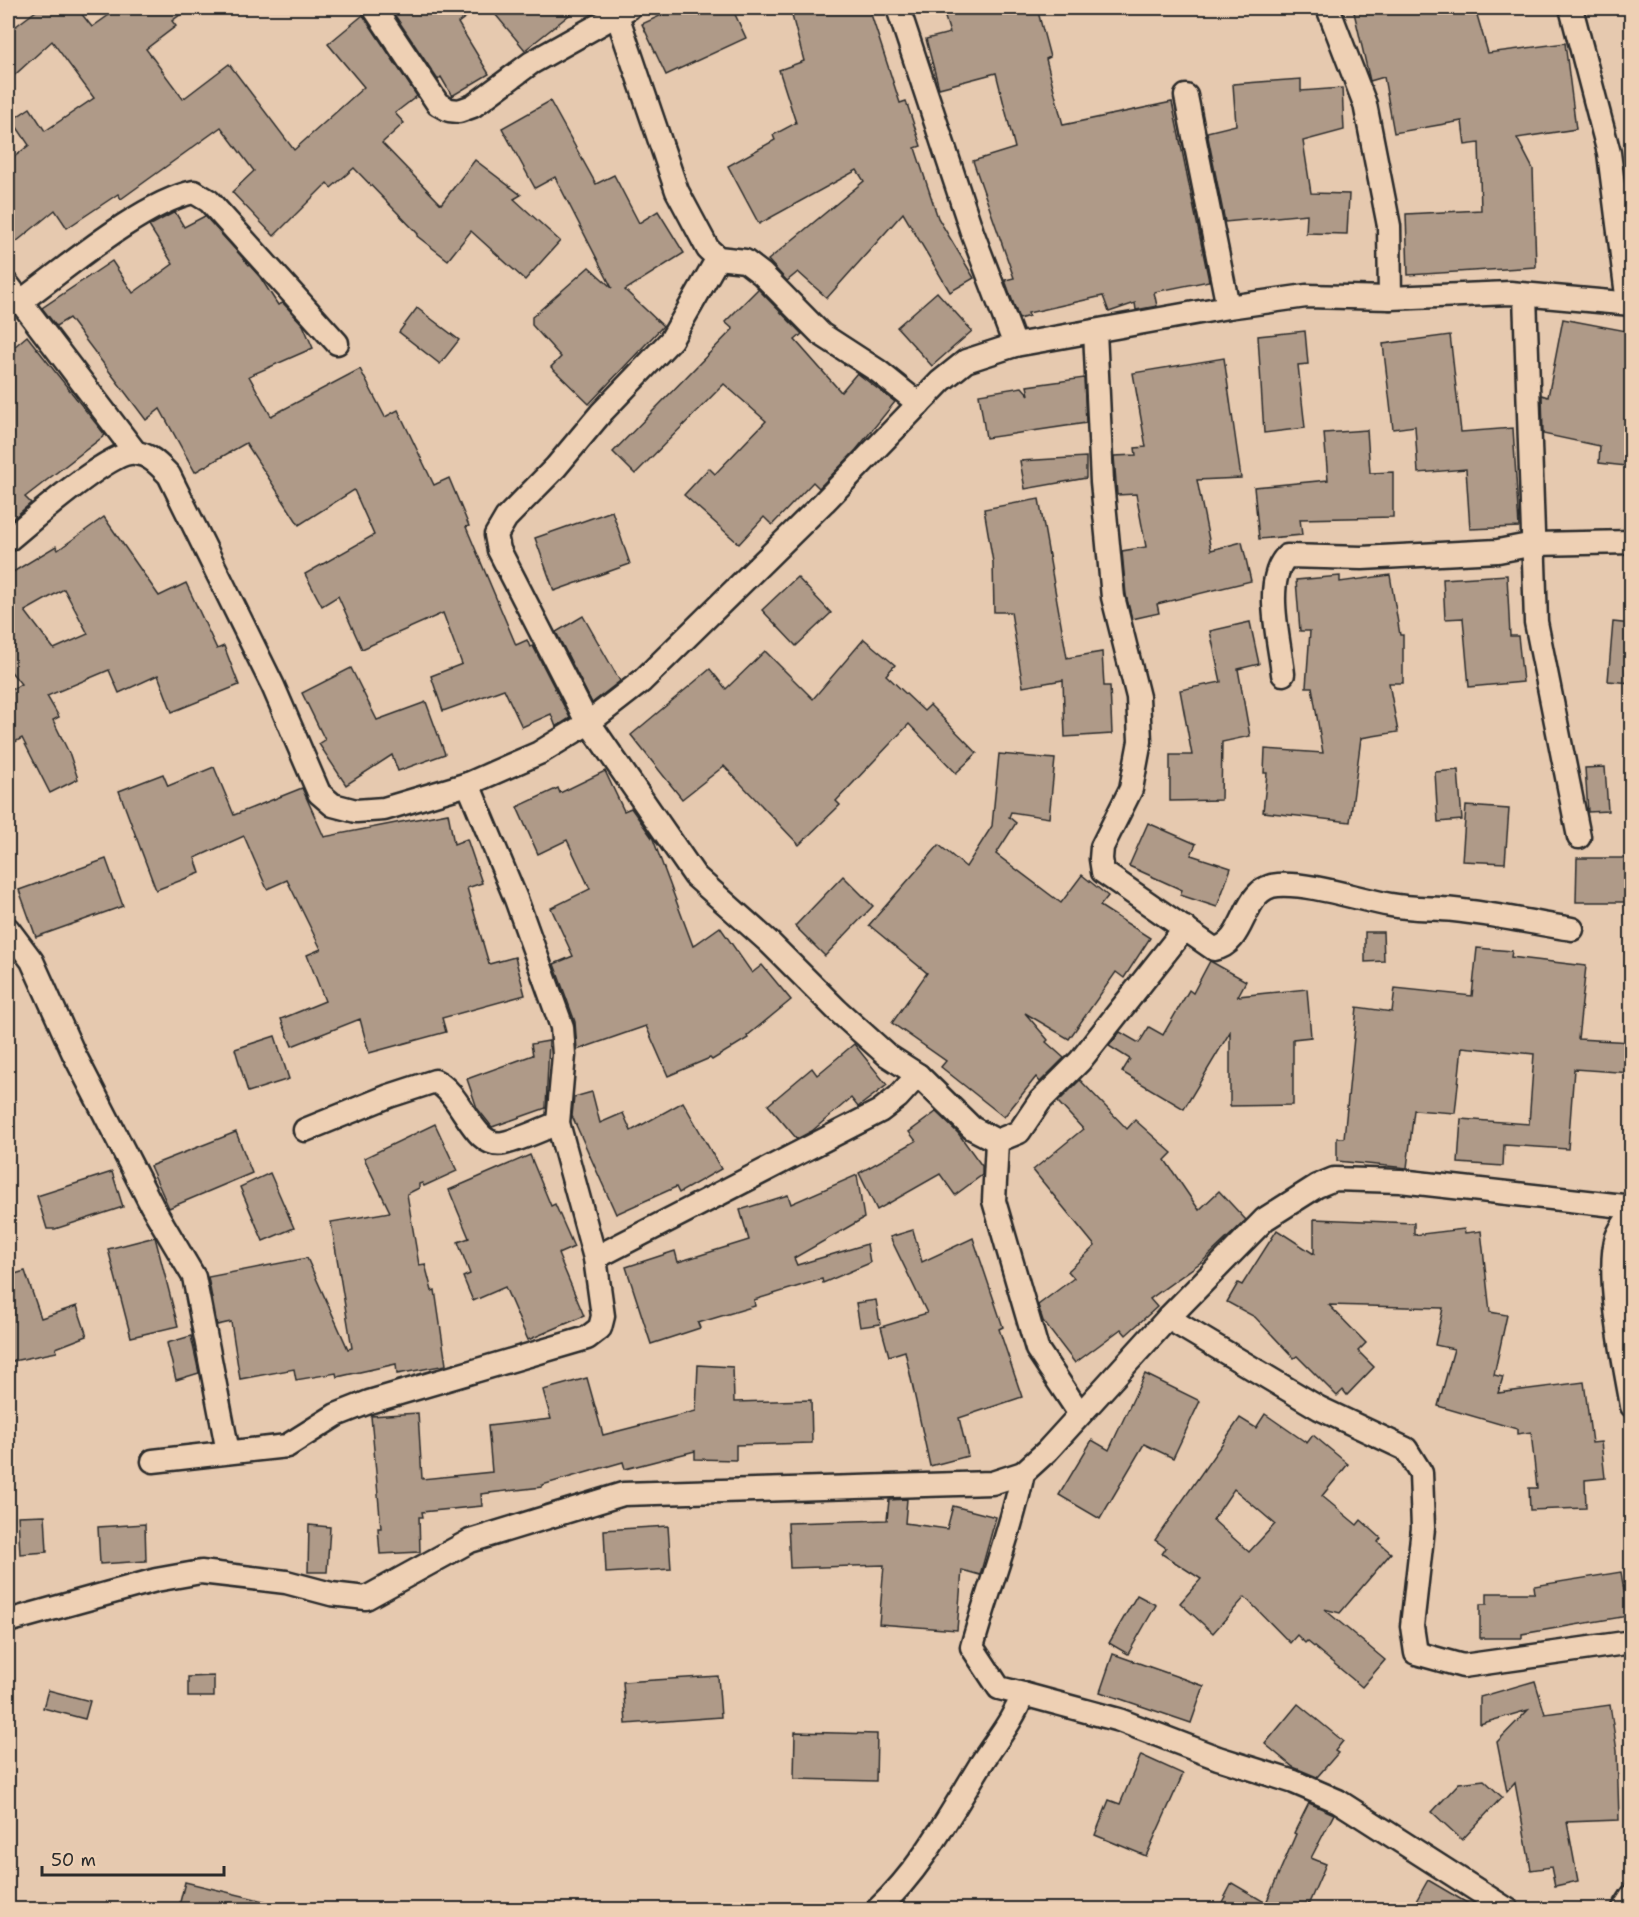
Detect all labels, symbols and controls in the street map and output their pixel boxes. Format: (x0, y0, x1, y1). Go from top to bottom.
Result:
scale bar (42, 1839, 224, 1877)
text: 50 m (51, 1848, 96, 1872)

